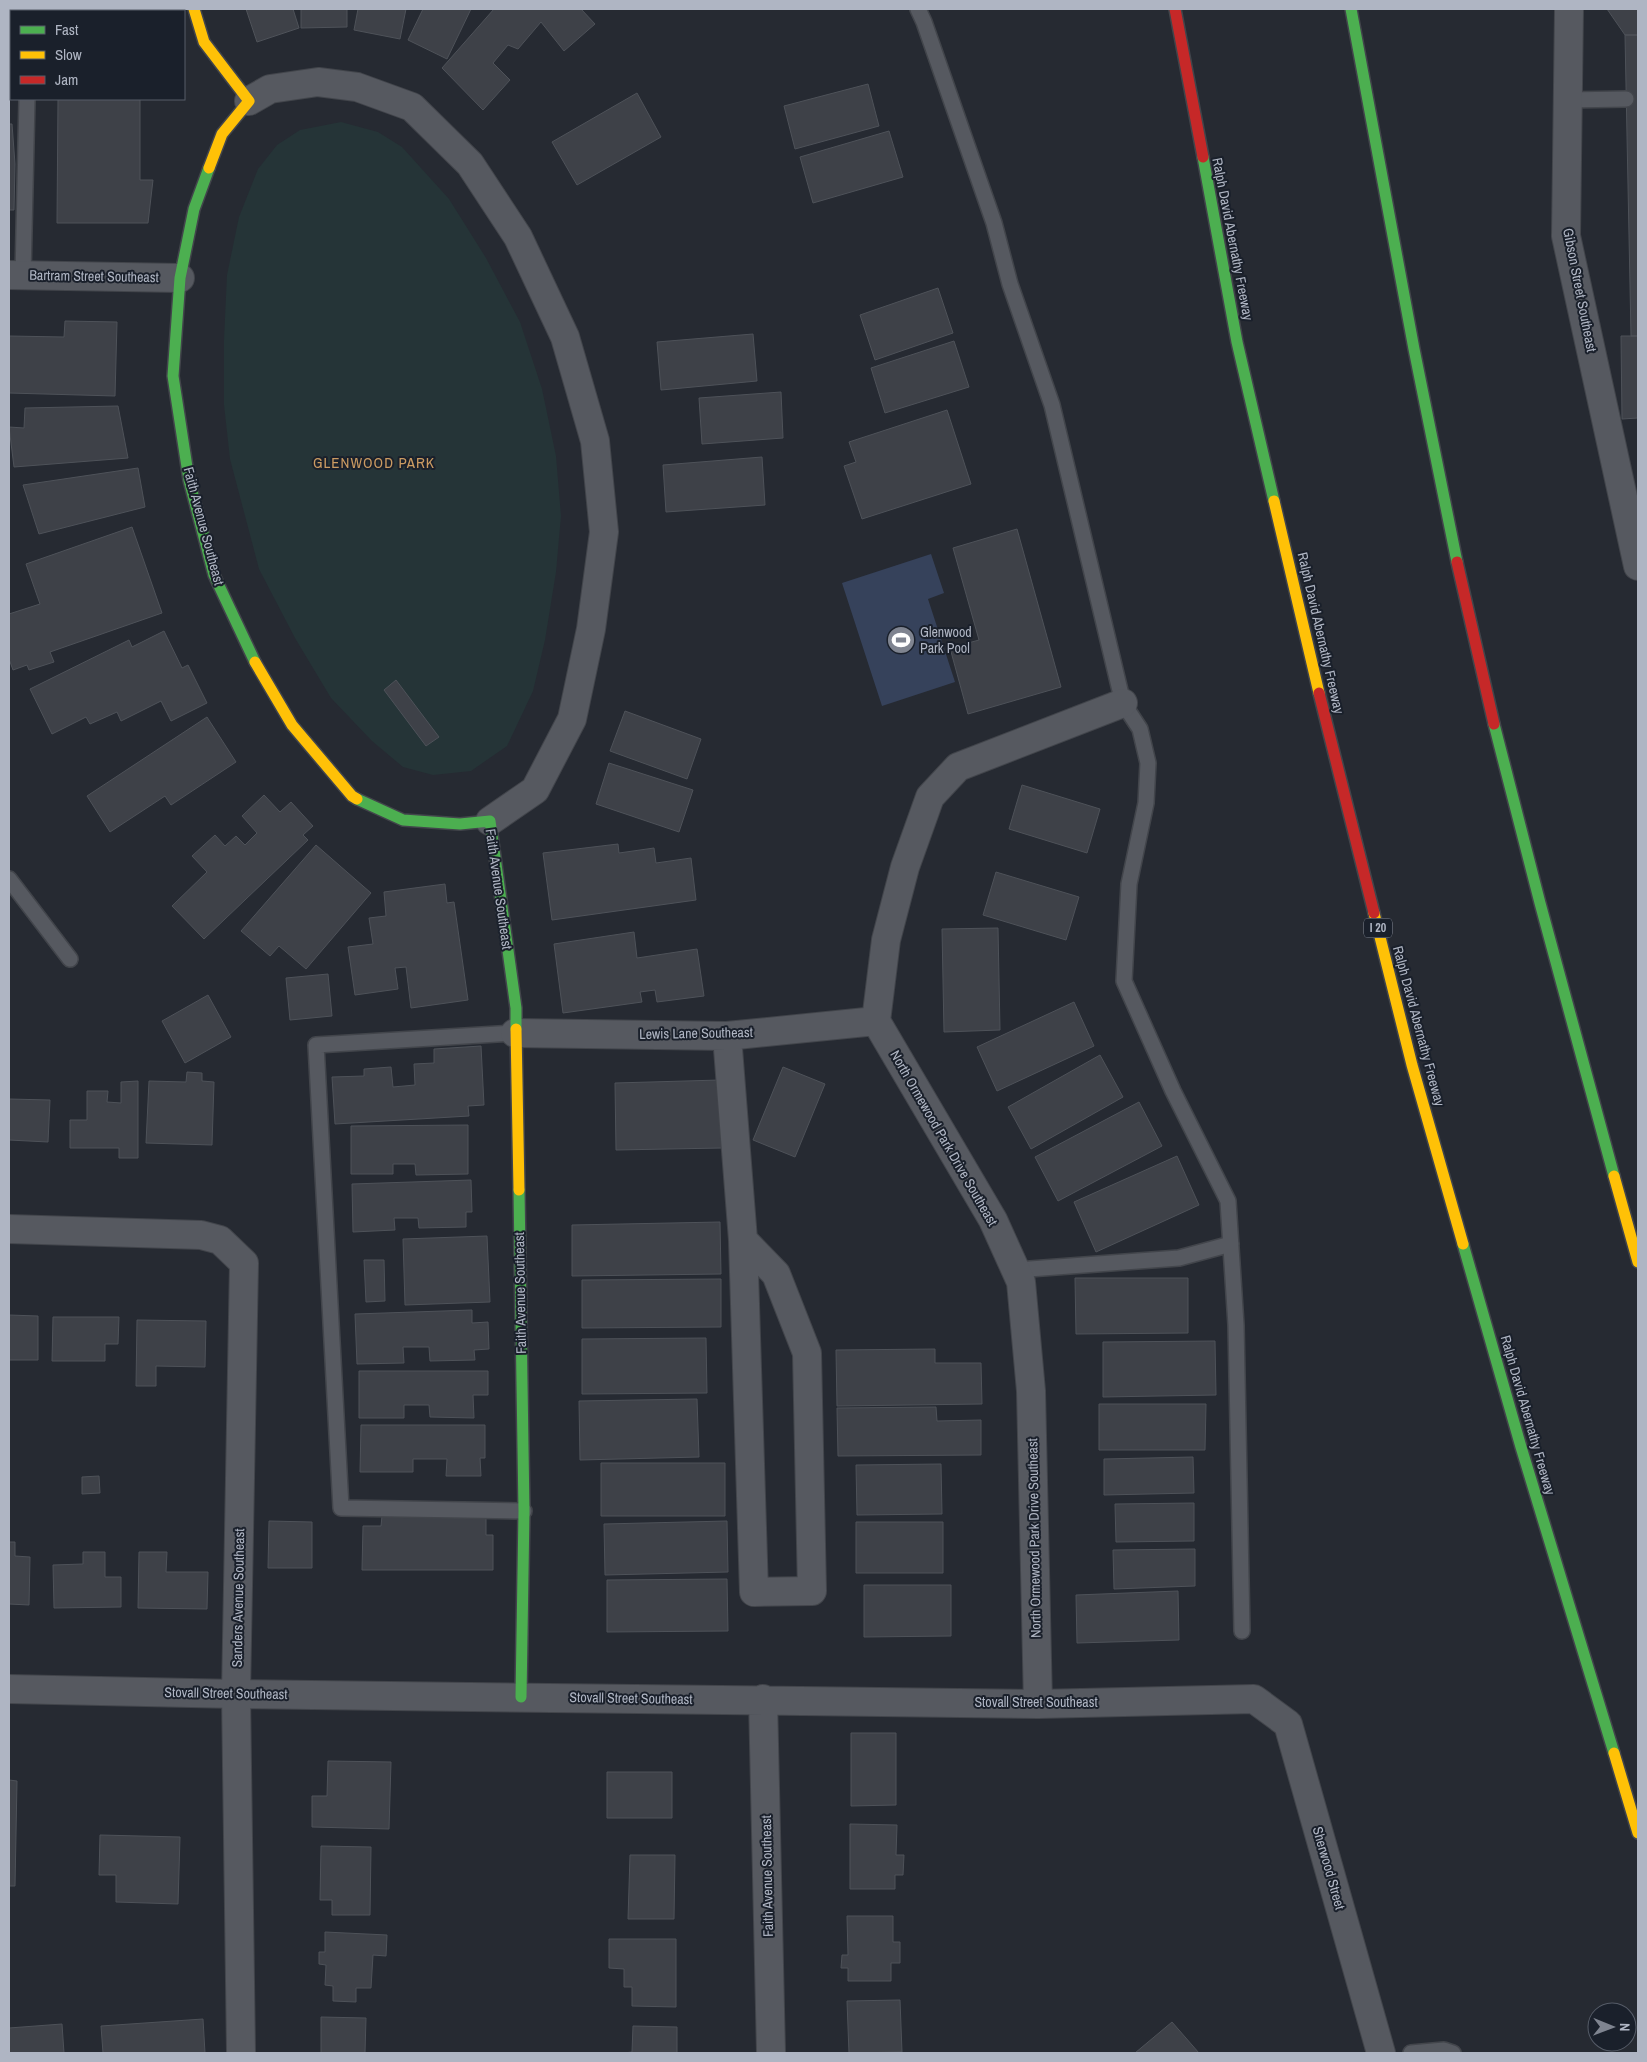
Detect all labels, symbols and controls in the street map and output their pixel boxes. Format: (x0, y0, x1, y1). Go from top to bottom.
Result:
legend (10, 10, 185, 100)
text: Fast (55, 19, 79, 40)
text: Slow (55, 44, 82, 65)
text: Jam (55, 69, 78, 90)
street label: Ralph David Abernathy Freeway (1208, 156, 1258, 322)
street label: Gibson Street Southeast (1559, 227, 1601, 353)
street label: Bartram Street Southeast (29, 266, 159, 286)
district label: GLENWOOD PARK (313, 452, 435, 473)
street label: Faith Avenue Southeast (180, 465, 228, 587)
street label: Ralph David Abernathy Freeway (1294, 550, 1348, 716)
place label: Glenwood Park Pool (920, 623, 972, 657)
sports icon: Glenwood Park Pool (886, 625, 916, 655)
street label: Faith Avenue Southeast (482, 827, 516, 951)
road number: I 20 (1364, 918, 1392, 938)
street label: Ralph David Abernathy Freeway (1389, 944, 1449, 1108)
street label: Lewis Lane Southeast (639, 1023, 753, 1043)
street label: North Ormewood Park Drive Southeast (886, 1047, 1002, 1229)
street label: Faith Avenue Southeast (510, 1232, 530, 1354)
street label: Ralph David Abernathy Freeway (1497, 1333, 1559, 1497)
street label: North Ormewood Park Drive Southeast (1023, 1438, 1045, 1638)
street label: Sanders Avenue Southeast (228, 1528, 248, 1668)
street label: Stovall Street Southeast (164, 1683, 288, 1703)
street label: Stovall Street Southeast (569, 1688, 693, 1708)
street label: Stovall Street Southeast (974, 1693, 1098, 1711)
street label: Faith Avenue Southeast (757, 1815, 777, 1937)
street label: Sherwood Street (1309, 1824, 1349, 1912)
north arrow (1587, 2002, 1637, 2052)
text: N (1616, 2023, 1634, 2032)

